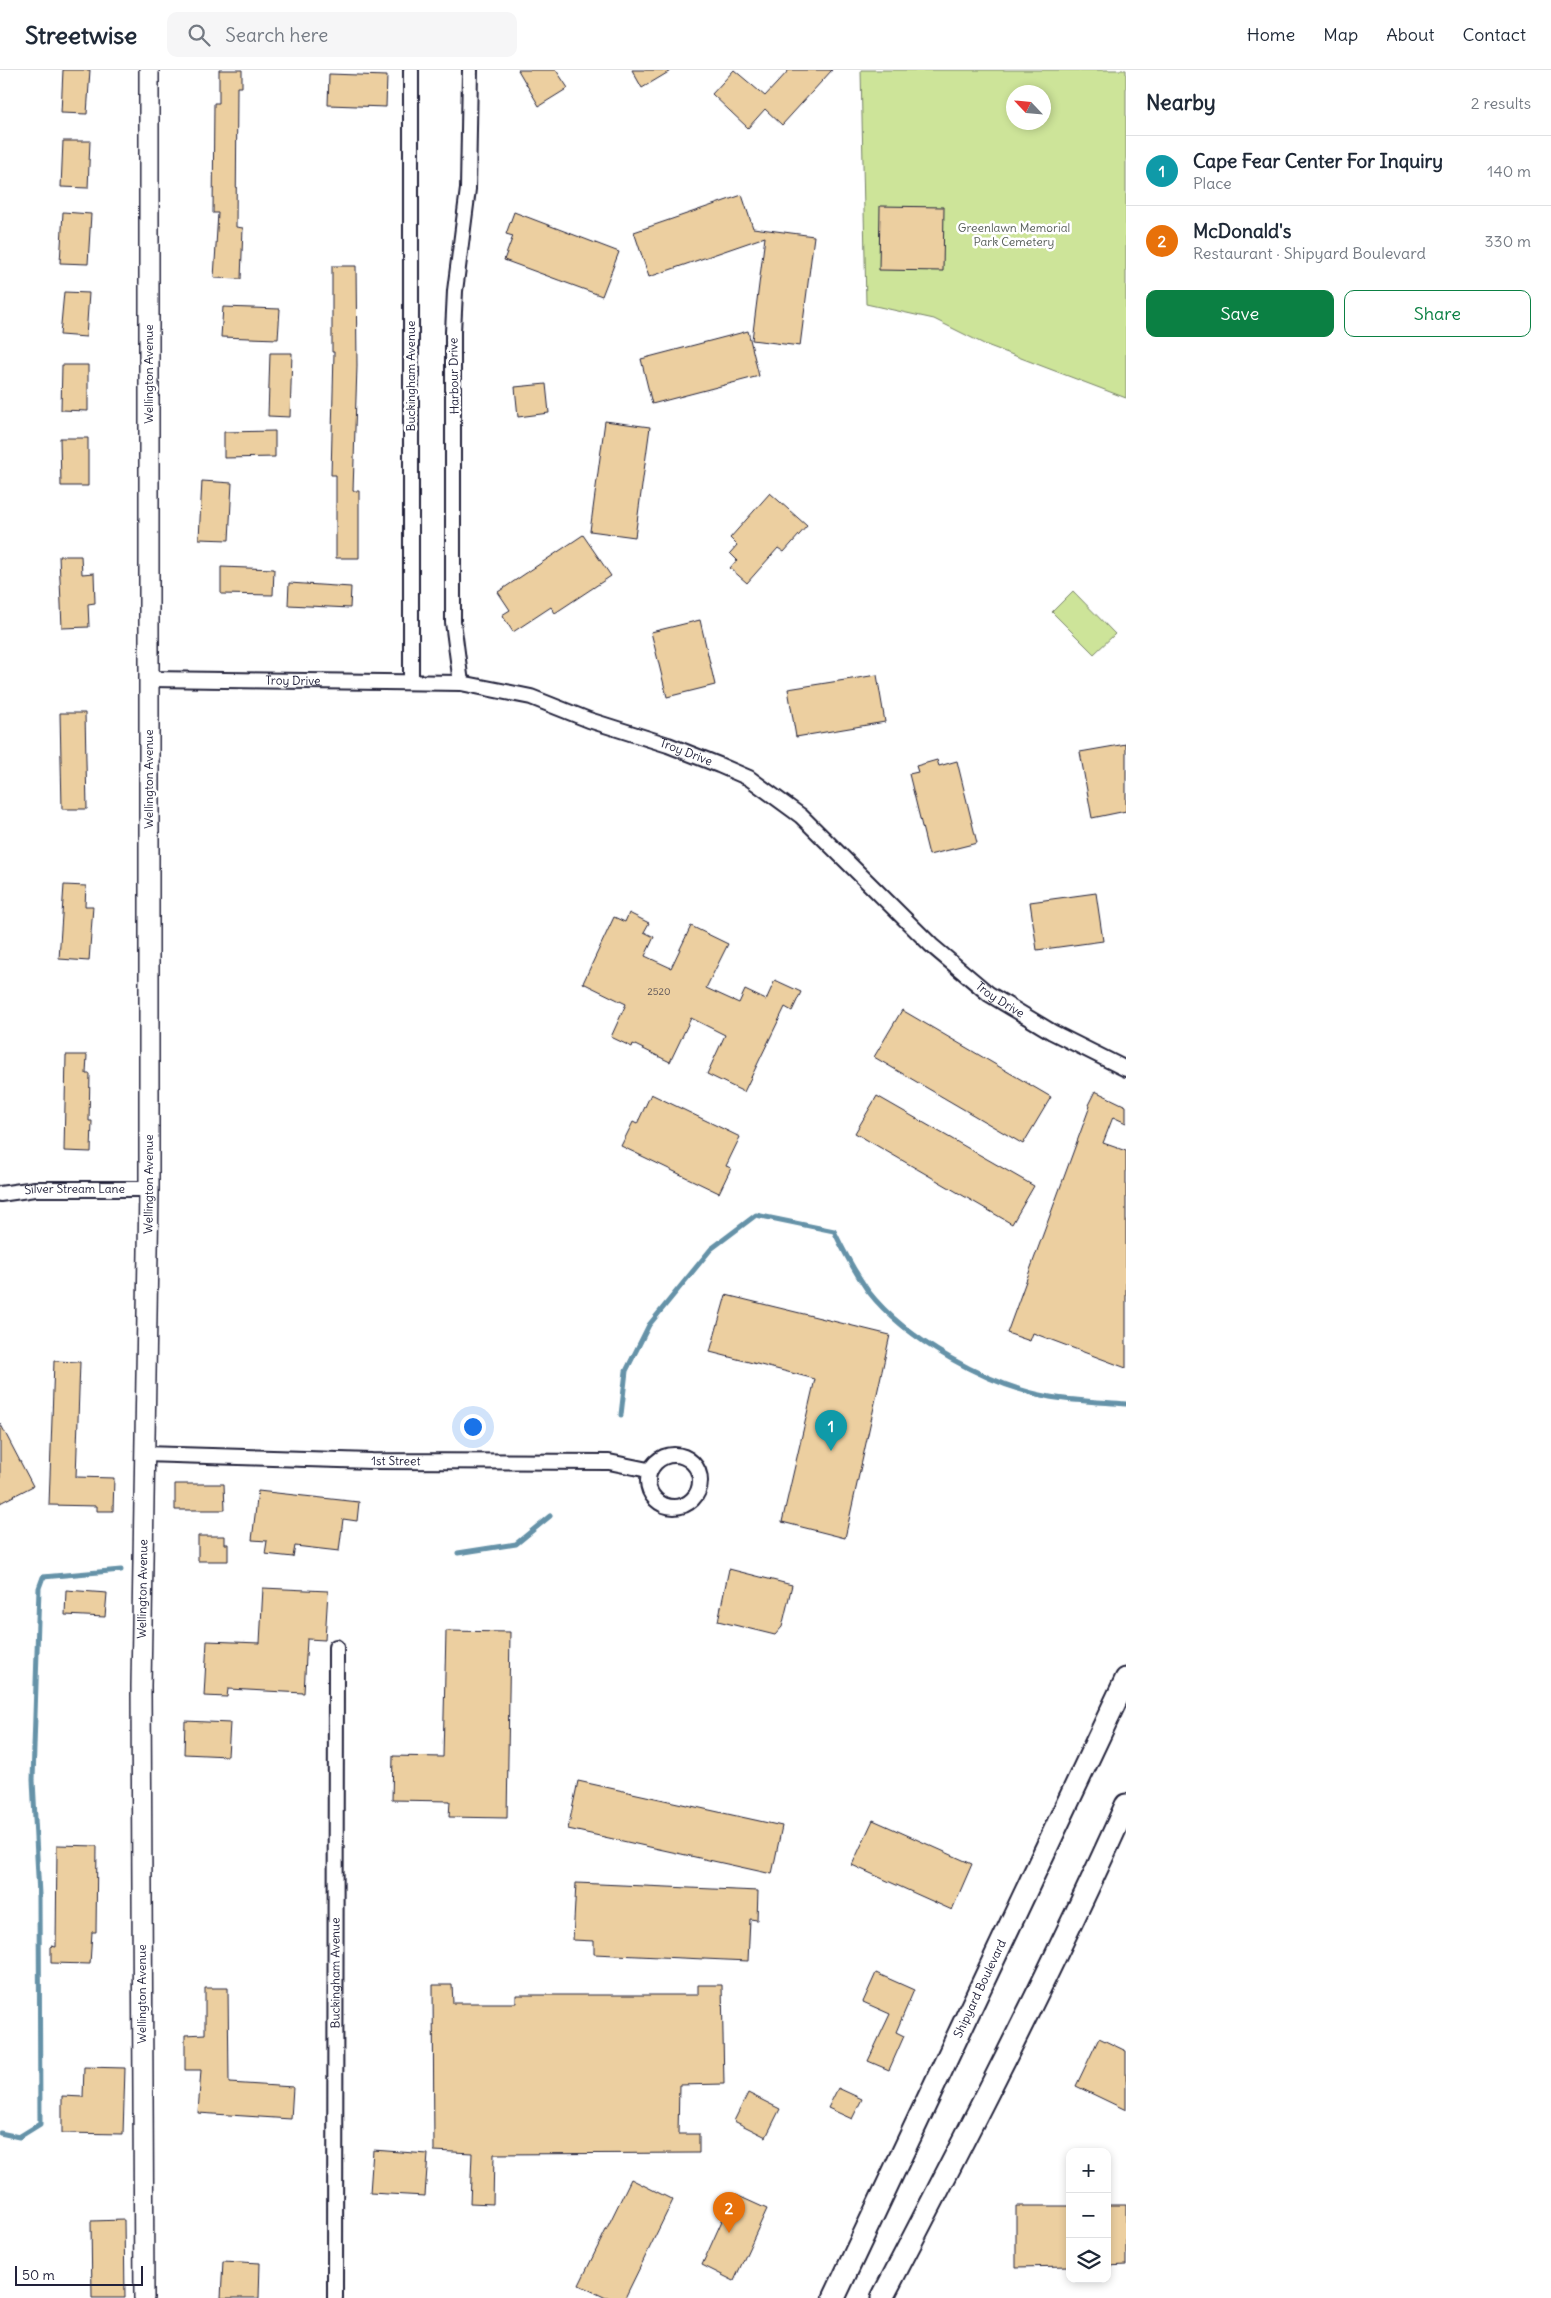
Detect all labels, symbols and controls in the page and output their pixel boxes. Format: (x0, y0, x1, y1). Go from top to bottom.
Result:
search box (167, 12, 517, 57)
text: Streetwise (25, 20, 137, 50)
icon: search (185, 21, 213, 49)
text: Search here (225, 23, 328, 47)
text: Home (1247, 23, 1295, 46)
text: Map (1323, 23, 1358, 46)
text: About (1386, 23, 1434, 46)
text: Contact (1462, 23, 1526, 46)
north arrow (1006, 85, 1051, 130)
text: Nearby (1146, 89, 1216, 116)
text: 2 results (1471, 93, 1531, 113)
text: Cape Fear Center For Inquiry (1193, 149, 1443, 173)
text: 1 (1159, 161, 1165, 181)
text: 140 m (1487, 161, 1531, 181)
text: Place (1193, 173, 1232, 193)
text: McDonald's (1193, 219, 1291, 243)
park label: Greenlawn Memorial Park Cemetery (958, 220, 1070, 249)
text: 2 (1158, 231, 1166, 251)
text: 330 m (1484, 231, 1531, 251)
text: Restaurant · Shipyard Boulevard (1193, 243, 1426, 263)
button: Save (1146, 290, 1334, 337)
button: Share (1344, 290, 1531, 337)
street label: Buckingham Avenue (403, 321, 418, 431)
street label: Wellington Avenue (141, 324, 156, 424)
street label: Harbour Drive (445, 337, 462, 415)
street label: Troy Drive (265, 672, 321, 688)
street label: Wellington Avenue (141, 729, 156, 829)
street label: Troy Drive (658, 735, 715, 769)
street label: Troy Drive (973, 978, 1027, 1021)
house number: 2520 (647, 985, 671, 998)
street label: Wellington Avenue (140, 1134, 156, 1234)
street label: Silver Stream Lane (23, 1181, 125, 1197)
pin: 1 (815, 1410, 847, 1451)
your location (460, 1414, 486, 1440)
street label: 1st Street (371, 1453, 421, 1468)
street label: Wellington Avenue (134, 1539, 150, 1639)
street label: Buckingham Avenue (327, 1918, 343, 2028)
street label: Shipyard Boulevard (950, 1937, 1009, 2040)
street label: Wellington Avenue (134, 1944, 149, 2044)
map controls (1066, 2148, 1111, 2283)
button: + (1066, 2148, 1111, 2193)
pin: 2 (713, 2192, 745, 2233)
button: − (1066, 2193, 1111, 2238)
button: layers (1066, 2238, 1111, 2283)
scale bar (15, 2263, 142, 2286)
text: 50 m (22, 2266, 55, 2284)

